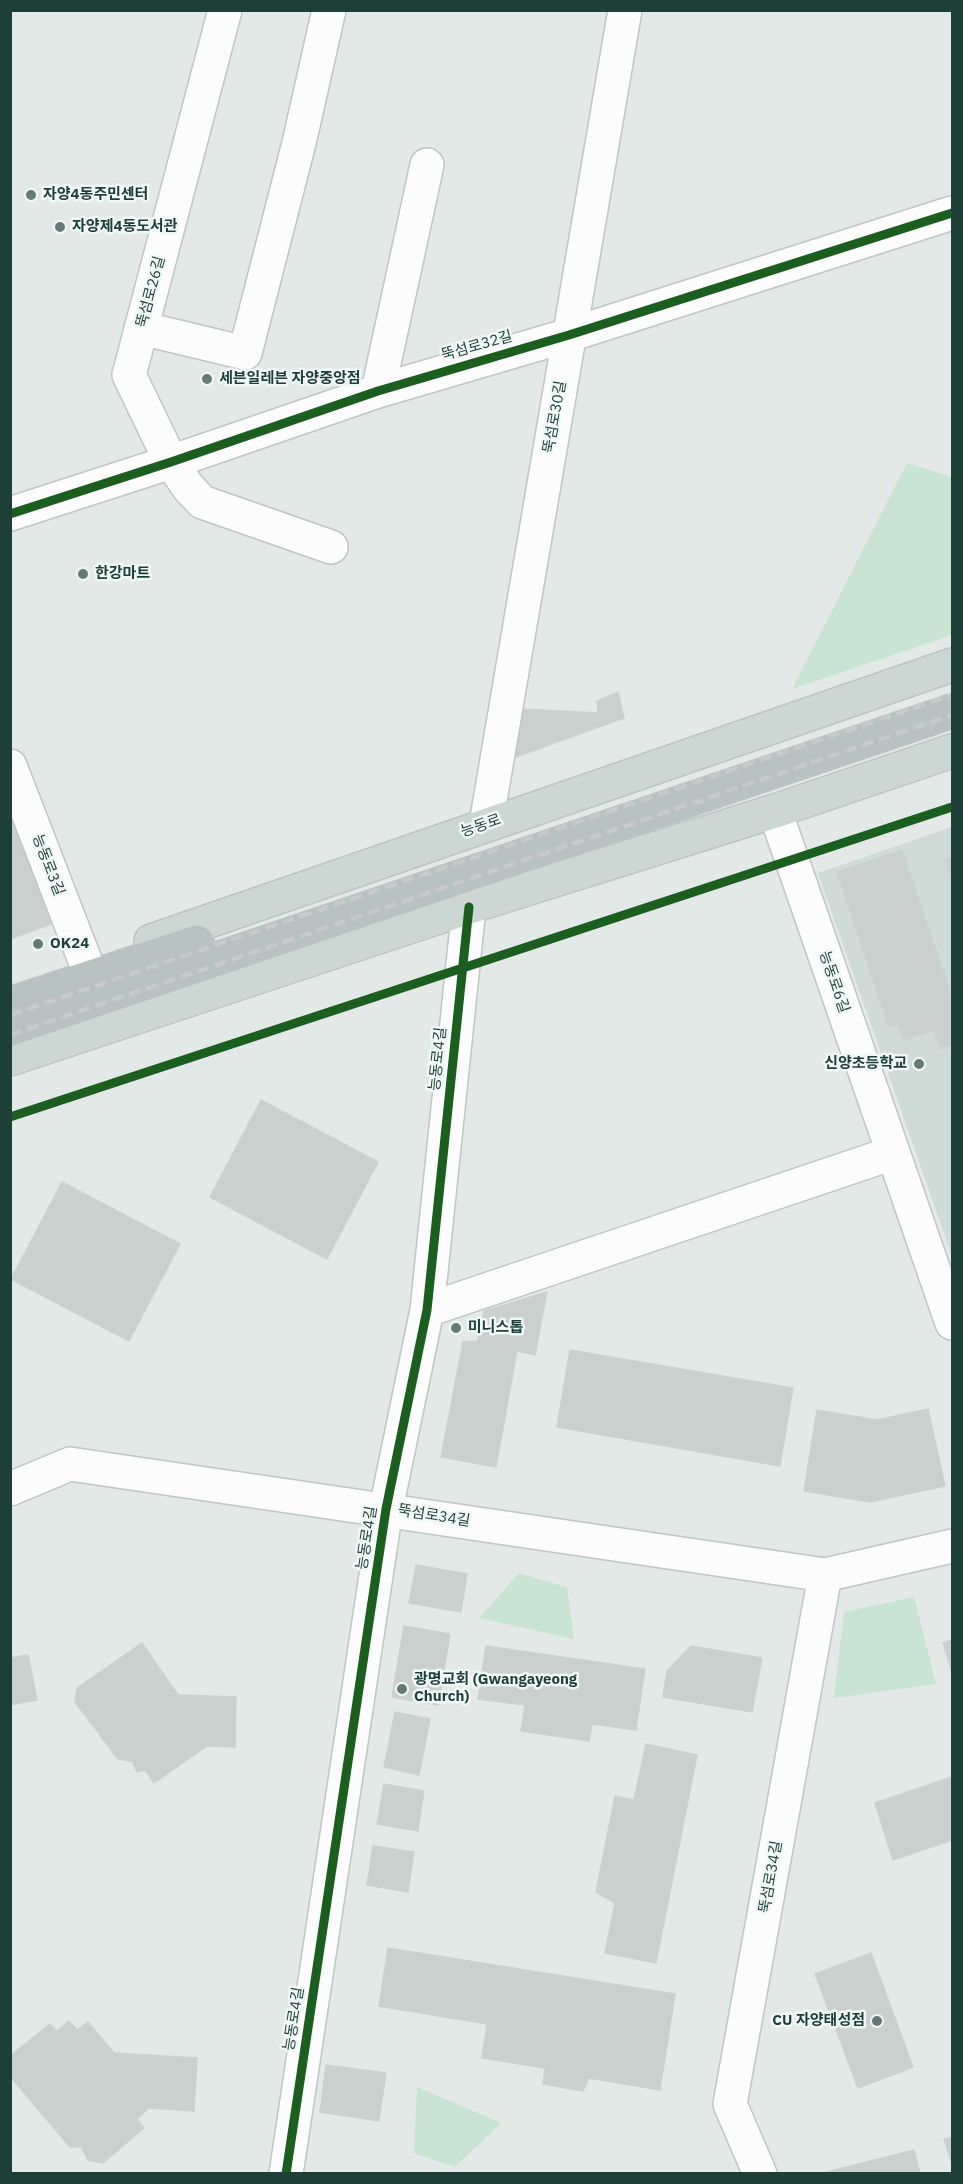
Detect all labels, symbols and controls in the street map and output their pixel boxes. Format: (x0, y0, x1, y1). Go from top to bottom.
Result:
place label: 자양4동주민센터 (43, 186, 149, 204)
marker: 자양4동주민센터 (24, 188, 38, 202)
place label: 자양제4동도서관 (72, 218, 178, 236)
marker: 자양제4동도서관 (53, 220, 67, 234)
street label: 뚝섬로26길 (133, 254, 169, 330)
street label: 뚝섬로32길 (439, 327, 515, 365)
place label: 세븐일레븐 자양중앙점 (219, 370, 361, 388)
marker: 세븐일레븐 자양중앙점 (200, 372, 214, 386)
street label: 뚝섬로30길 (540, 379, 570, 455)
place label: 한강마트 (95, 565, 150, 583)
marker: 한강마트 (76, 567, 90, 581)
street label: 능동로 (458, 811, 504, 841)
street label: 능동로3길 (28, 832, 68, 898)
place label: OK24 (50, 935, 89, 953)
marker: OK24 (31, 937, 45, 951)
street label: 능동로6길 (815, 949, 853, 1015)
street label: 능동로4길 (426, 1026, 450, 1092)
place label: 신양초등학교 (824, 1055, 907, 1073)
marker: 신양초등학교 (912, 1057, 926, 1071)
place label: 미니스톱 (468, 1319, 523, 1337)
marker: 미니스톱 (449, 1321, 463, 1335)
street label: 뚝섬로34길 (396, 1501, 472, 1531)
street label: 능동로4길 (353, 1505, 381, 1571)
place label: 광명교회 (Gwangayeong Church) (414, 1671, 577, 1706)
marker: 광명교회 (Gwangayeong Church) (395, 1682, 409, 1696)
street label: 뚝섬로34길 (756, 1839, 786, 1915)
street label: 능동로4길 (280, 1986, 308, 2052)
place label: CU 자양태성점 (772, 2012, 865, 2030)
marker: CU 자양태성점 (870, 2014, 884, 2028)

